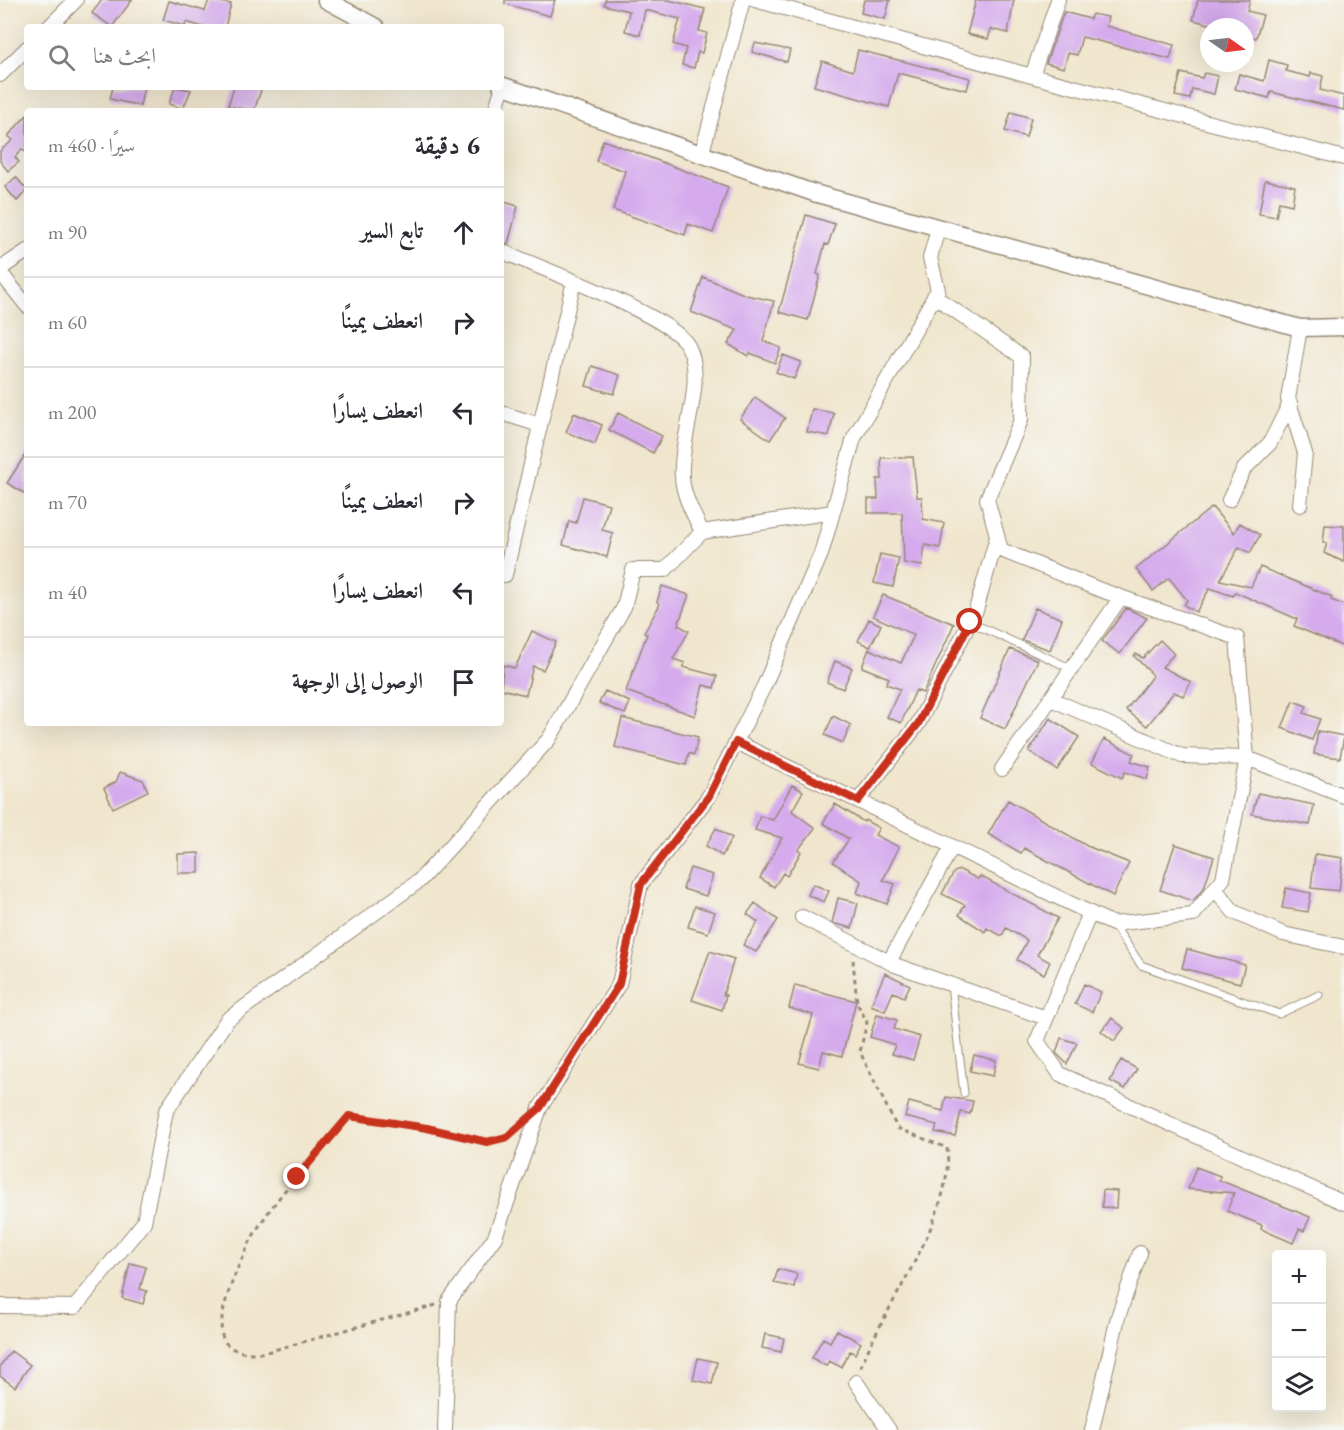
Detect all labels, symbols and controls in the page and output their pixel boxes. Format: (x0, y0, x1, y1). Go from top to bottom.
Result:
north arrow (1200, 18, 1254, 72)
search box (24, 24, 504, 90)
icon: search (45, 41, 78, 74)
text: ابحث هنا (93, 41, 156, 70)
text: 6 دقيقة (415, 128, 480, 162)
text: سيرًا · 460 m (48, 132, 135, 158)
text: تابع السير (360, 216, 423, 245)
icon: ahead (447, 216, 480, 249)
text: 90 m (48, 219, 87, 245)
text: انعطف يمينًا (341, 306, 423, 335)
icon: right (447, 306, 480, 339)
text: 60 m (48, 309, 87, 335)
text: انعطف يسارًا (332, 396, 423, 425)
icon: left (447, 396, 480, 429)
text: 200 m (48, 399, 96, 425)
text: انعطف يمينًا (341, 486, 423, 515)
icon: right (447, 486, 480, 519)
text: 70 m (48, 489, 87, 515)
text: انعطف يسارًا (332, 576, 423, 605)
icon: left (447, 576, 480, 609)
text: 40 m (48, 579, 87, 605)
route start (956, 608, 982, 634)
text: الوصول إلى الوجهة (292, 666, 423, 695)
icon: arrive (447, 666, 480, 699)
route end (283, 1163, 309, 1189)
map controls (1272, 1250, 1326, 1412)
button: + (1272, 1250, 1326, 1304)
button: − (1272, 1304, 1326, 1358)
button: layers (1272, 1358, 1326, 1412)

